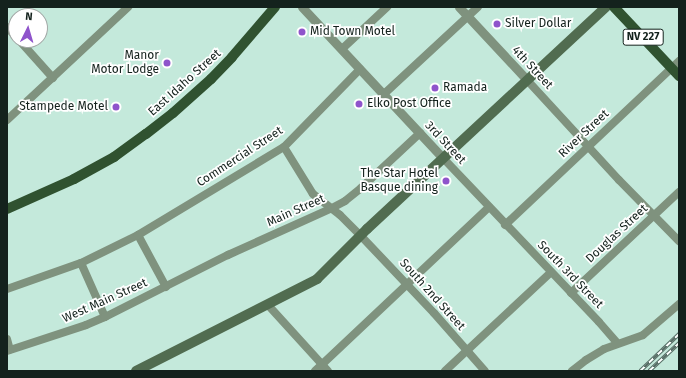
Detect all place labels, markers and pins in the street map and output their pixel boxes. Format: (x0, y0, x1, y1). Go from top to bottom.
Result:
place label: Silver Dollar (505, 17, 571, 31)
marker: Silver Dollar (492, 19, 502, 29)
place label: Mid Town Motel (310, 25, 395, 39)
marker: Mid Town Motel (297, 27, 307, 37)
place label: Manor Motor Lodge (91, 49, 159, 77)
marker: Manor Motor Lodge (162, 58, 172, 68)
place label: Ramada (443, 81, 487, 95)
marker: Ramada (430, 83, 440, 93)
place label: Elko Post Office (367, 97, 451, 111)
marker: Elko Post Office (354, 99, 364, 109)
place label: Stampede Motel (19, 100, 108, 114)
marker: Stampede Motel (111, 102, 121, 112)
place label: The Star Hotel Basque dining (361, 167, 438, 195)
marker: The Star Hotel Basque dining (441, 176, 451, 186)

